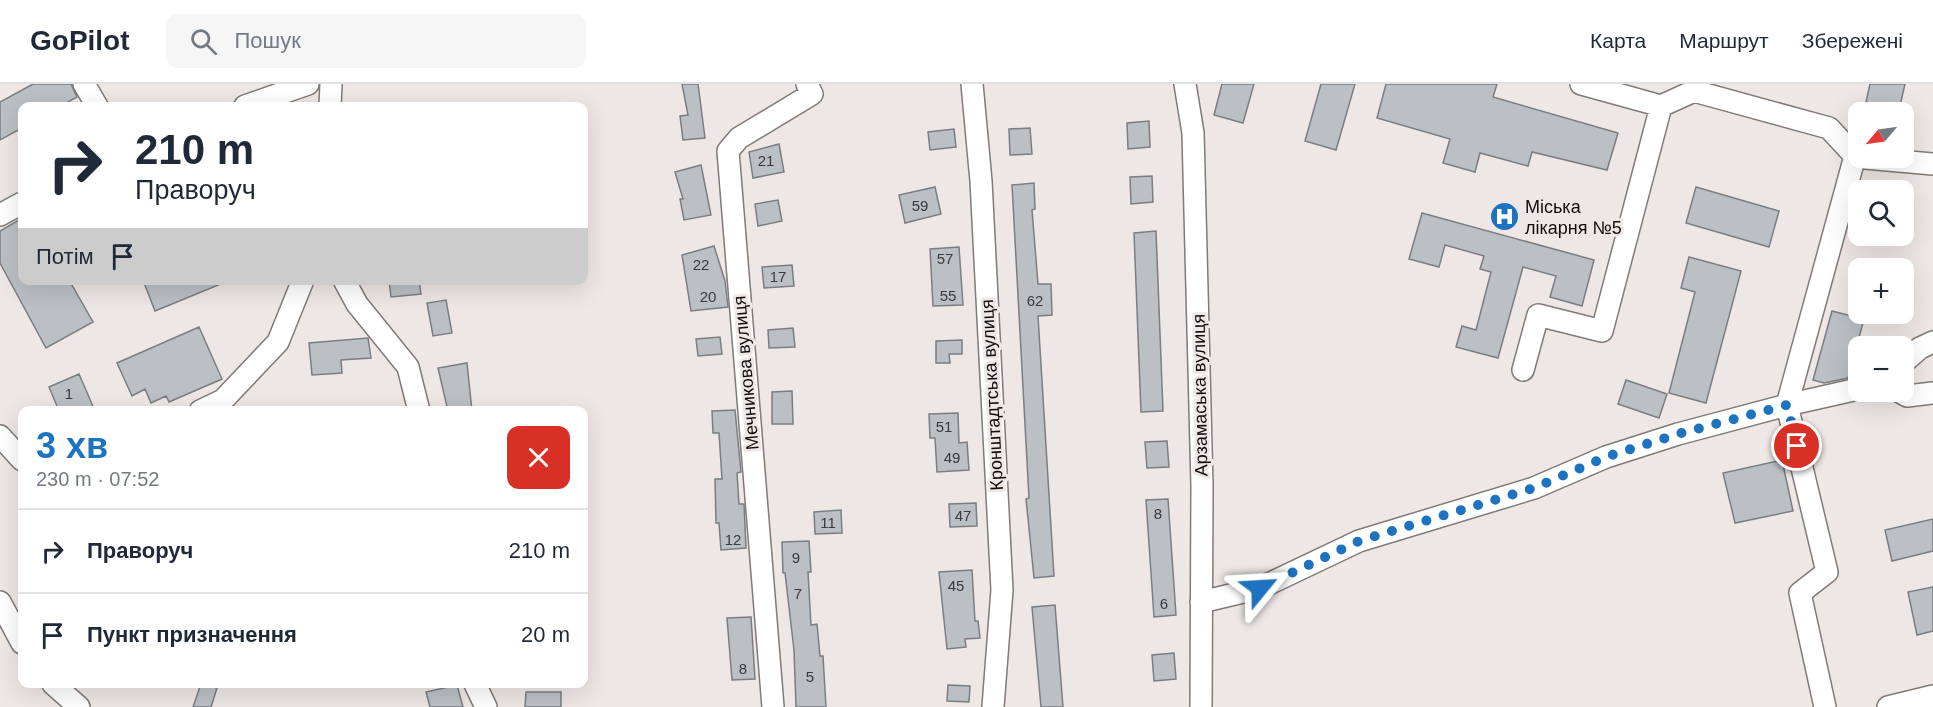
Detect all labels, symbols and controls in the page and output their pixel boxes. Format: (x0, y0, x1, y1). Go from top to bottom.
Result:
search box (166, 14, 586, 68)
text: GoPilot (30, 25, 130, 56)
icon: search (187, 25, 220, 58)
text: Пошук (235, 28, 301, 53)
text: Карта (1590, 29, 1646, 52)
text: Маршрут (1679, 29, 1769, 52)
text: Збережені (1802, 29, 1903, 52)
north arrow (1848, 102, 1914, 168)
map controls (1848, 102, 1914, 402)
icon: right (36, 126, 114, 204)
text: 210 m (135, 126, 254, 173)
house number: 21 (758, 152, 774, 169)
text: Праворуч (135, 175, 256, 205)
button: search (1848, 180, 1914, 246)
house number: 59 (912, 197, 928, 214)
place label: Міська лікарня №5 (1525, 197, 1622, 238)
hospital icon: Міська лікарня №5 (1488, 201, 1520, 233)
icon: arrive (106, 240, 139, 273)
text: Потім (36, 244, 94, 269)
house number: 57 (937, 250, 953, 267)
house number: 22 (693, 256, 709, 273)
button: + (1848, 258, 1914, 324)
house number: 17 (770, 268, 786, 285)
house number: 55 (940, 287, 956, 304)
house number: 20 (700, 288, 716, 305)
house number: 62 (1027, 292, 1043, 309)
street label: Мечникова вулиця (729, 295, 763, 451)
street label: Кронштадтська вулиця (977, 299, 1007, 491)
street label: Арзамаська вулиця (1189, 314, 1211, 476)
button: − (1848, 336, 1914, 402)
house number: 1 (65, 385, 73, 402)
house number: 51 (936, 418, 952, 435)
pin (1771, 420, 1822, 471)
text: 3 хв (36, 425, 108, 466)
button: close (507, 426, 570, 489)
icon: arrive (1780, 429, 1813, 462)
house number: 49 (944, 449, 960, 466)
text: 230 m · 07:52 (36, 468, 159, 490)
house number: 8 (1154, 505, 1162, 522)
house number: 47 (955, 507, 971, 524)
house number: 11 (820, 514, 836, 531)
house number: 12 (725, 531, 741, 548)
icon: right (36, 535, 69, 568)
text: Праворуч (87, 538, 193, 563)
text: 210 m (509, 538, 570, 563)
house number: 9 (792, 549, 800, 566)
position arrow (1228, 556, 1292, 620)
house number: 45 (948, 577, 964, 594)
house number: 7 (794, 585, 802, 602)
house number: 6 (1160, 595, 1168, 612)
icon: arrive (36, 619, 69, 652)
text: Пункт призначення (87, 622, 297, 647)
text: 20 m (521, 622, 570, 647)
house number: 8 (739, 660, 747, 677)
house number: 5 (806, 668, 814, 685)

